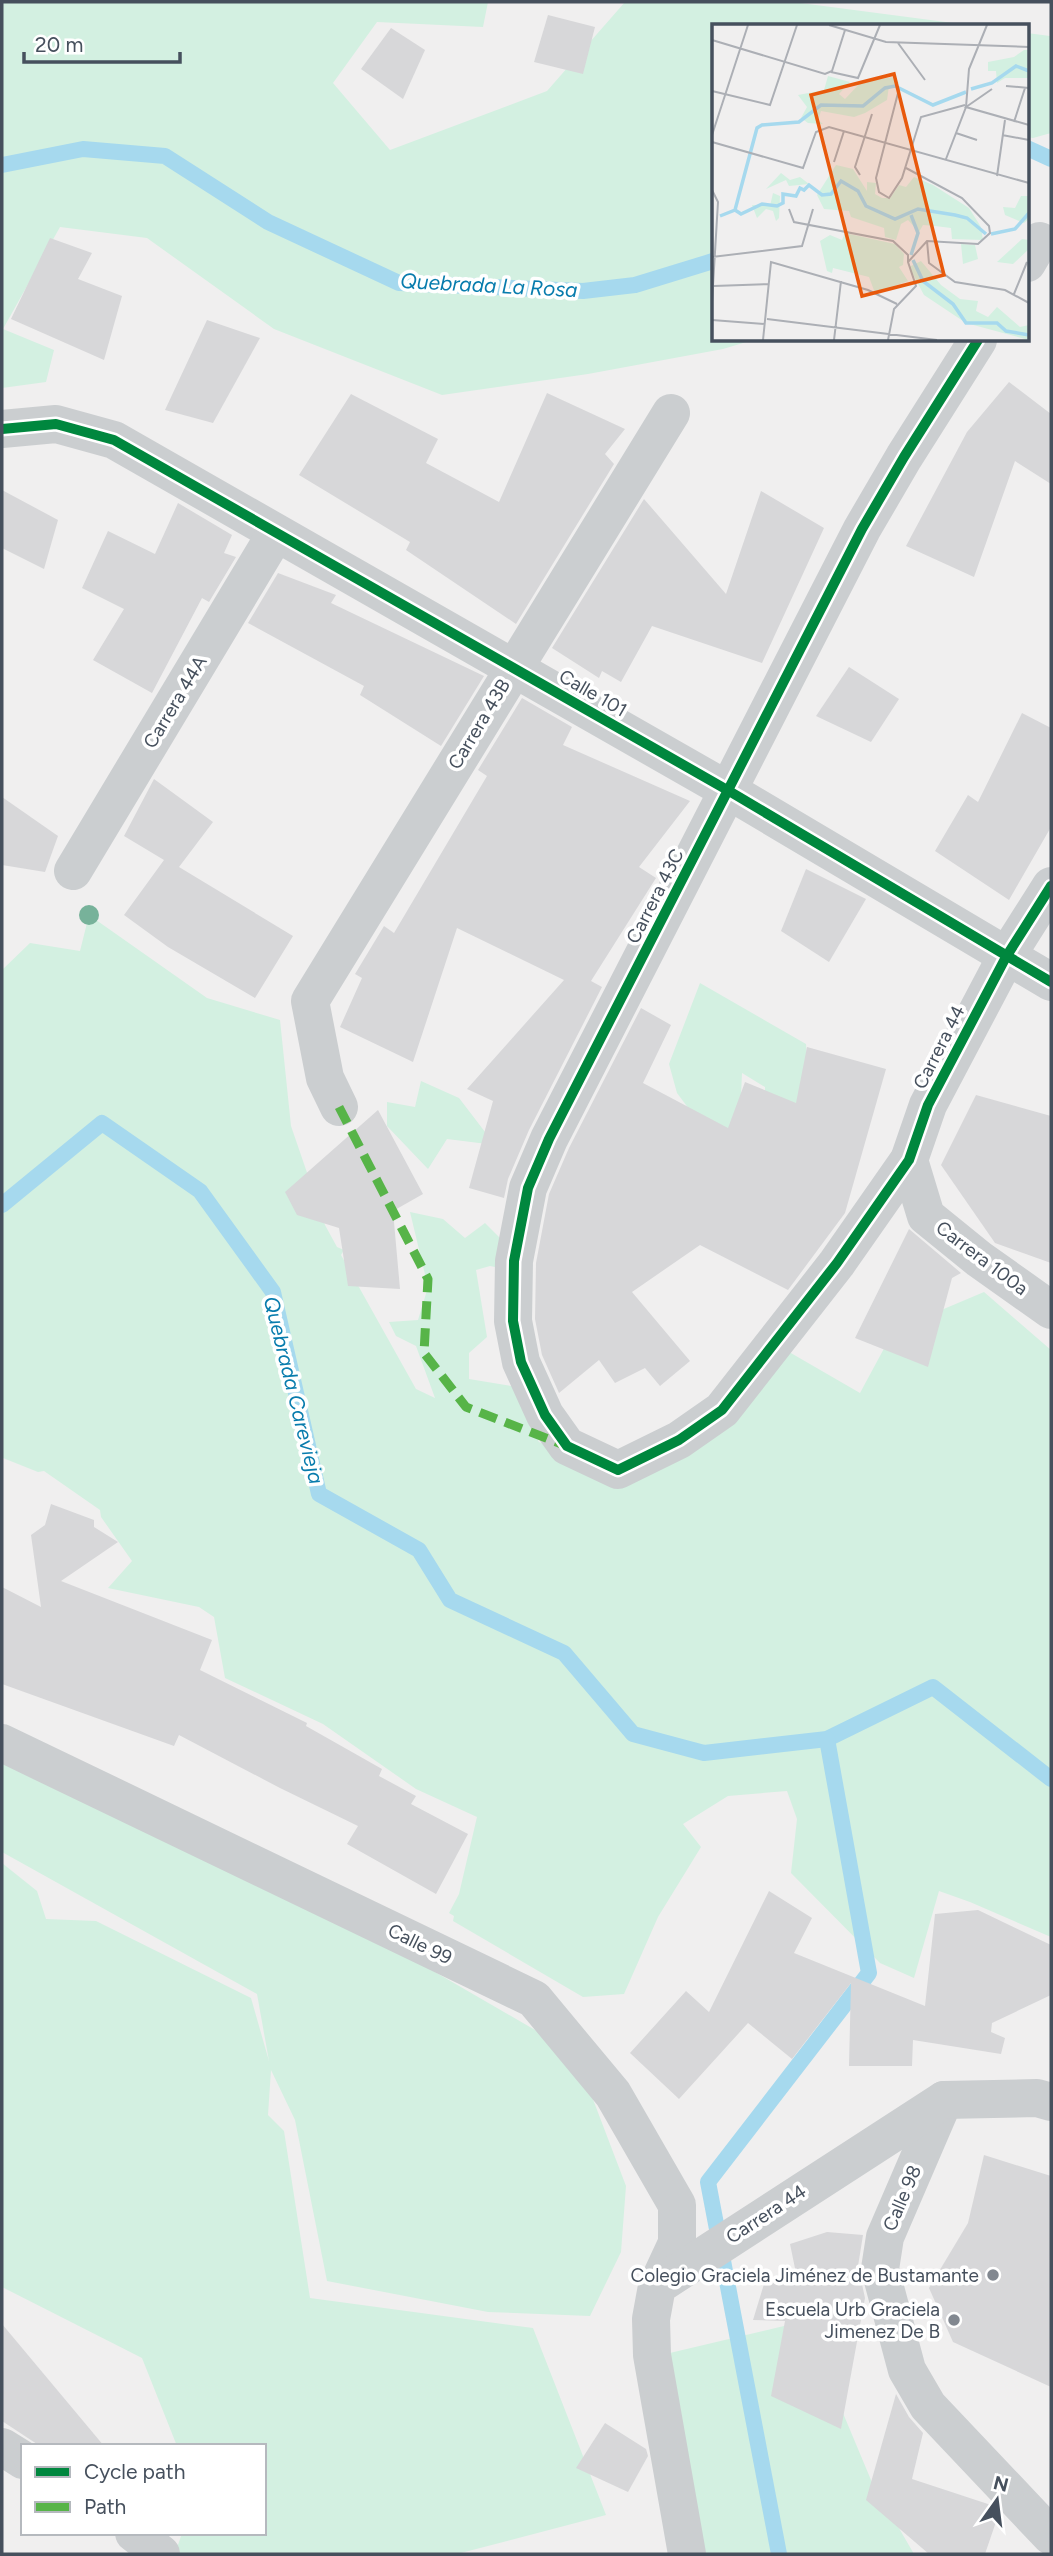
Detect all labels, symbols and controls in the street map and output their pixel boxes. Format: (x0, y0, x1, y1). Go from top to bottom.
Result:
scale bar (24, 21, 180, 65)
inset map (712, 24, 1028, 341)
text: 20 m (35, 32, 83, 57)
water label: Quebrada La Rosa (400, 268, 578, 302)
street label: Carrera 44A (138, 651, 212, 752)
street label: Calle 101 (555, 664, 631, 722)
street label: Carrera 43B (443, 675, 515, 773)
street label: Carrera 43C (621, 845, 689, 947)
street label: Carrera 44 (908, 1001, 970, 1093)
street label: Carrera 100a (931, 1216, 1033, 1300)
water label: Quebrada Carevieja (259, 1294, 329, 1486)
street label: Calle 99 (384, 1919, 456, 1969)
street label: Calle 98 (878, 2162, 926, 2234)
street label: Carrera 44 (722, 2179, 811, 2248)
place label: Colegio Graciela Jiménez de Bustamante (630, 2264, 979, 2287)
marker: Colegio Graciela Jiménez de Bustamante (985, 2267, 1001, 2283)
place label: Escuela Urb Graciela Jimenez De B (765, 2298, 940, 2343)
marker: Escuela Urb Graciela Jimenez De B (946, 2312, 962, 2328)
legend (21, 2444, 266, 2535)
text: Cycle path (84, 2459, 185, 2484)
north arrow (962, 2465, 1032, 2535)
text: N (991, 2471, 1011, 2497)
text: Path (84, 2494, 126, 2519)

